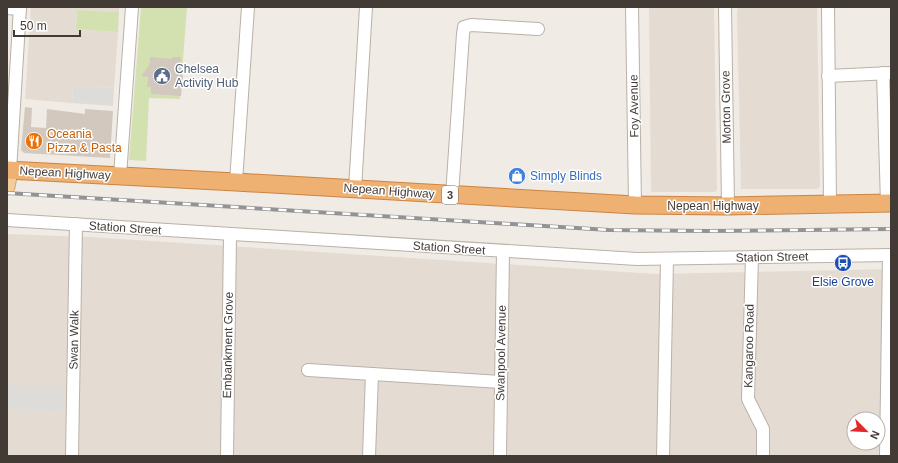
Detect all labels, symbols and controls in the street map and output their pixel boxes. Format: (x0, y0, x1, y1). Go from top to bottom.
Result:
scale bar (14, 12, 80, 38)
text: 50 m (20, 19, 47, 33)
place label: Chelsea Activity Hub (175, 62, 239, 90)
public building icon: Chelsea Activity Hub (152, 66, 172, 86)
street label: Morton Grove (718, 70, 734, 144)
street label: Foy Avenue (626, 74, 642, 138)
place label: Oceania Pizza & Pasta (47, 127, 122, 155)
restaurant icon: Oceania Pizza & Pasta (24, 131, 44, 151)
street label: Nepean Highway (19, 164, 111, 182)
shop icon: Simply Blinds (507, 166, 527, 186)
place label: Simply Blinds (530, 169, 602, 183)
street label: Nepean Highway (343, 181, 435, 201)
road number: 3 (442, 186, 458, 204)
street label: Nepean Highway (667, 199, 759, 213)
street label: Station Street (88, 218, 162, 238)
street label: Station Street (412, 238, 486, 258)
street label: Station Street (736, 249, 809, 265)
bus stop icon: Elsie Grove (833, 253, 853, 273)
place label: Elsie Grove (812, 275, 874, 289)
street label: Embankment Grove (220, 291, 236, 398)
street label: Kangaroo Road (741, 304, 757, 388)
street label: Swanpool Avenue (493, 305, 509, 401)
street label: Swan Walk (66, 309, 82, 370)
north arrow (846, 411, 886, 451)
text: N (868, 429, 882, 441)

